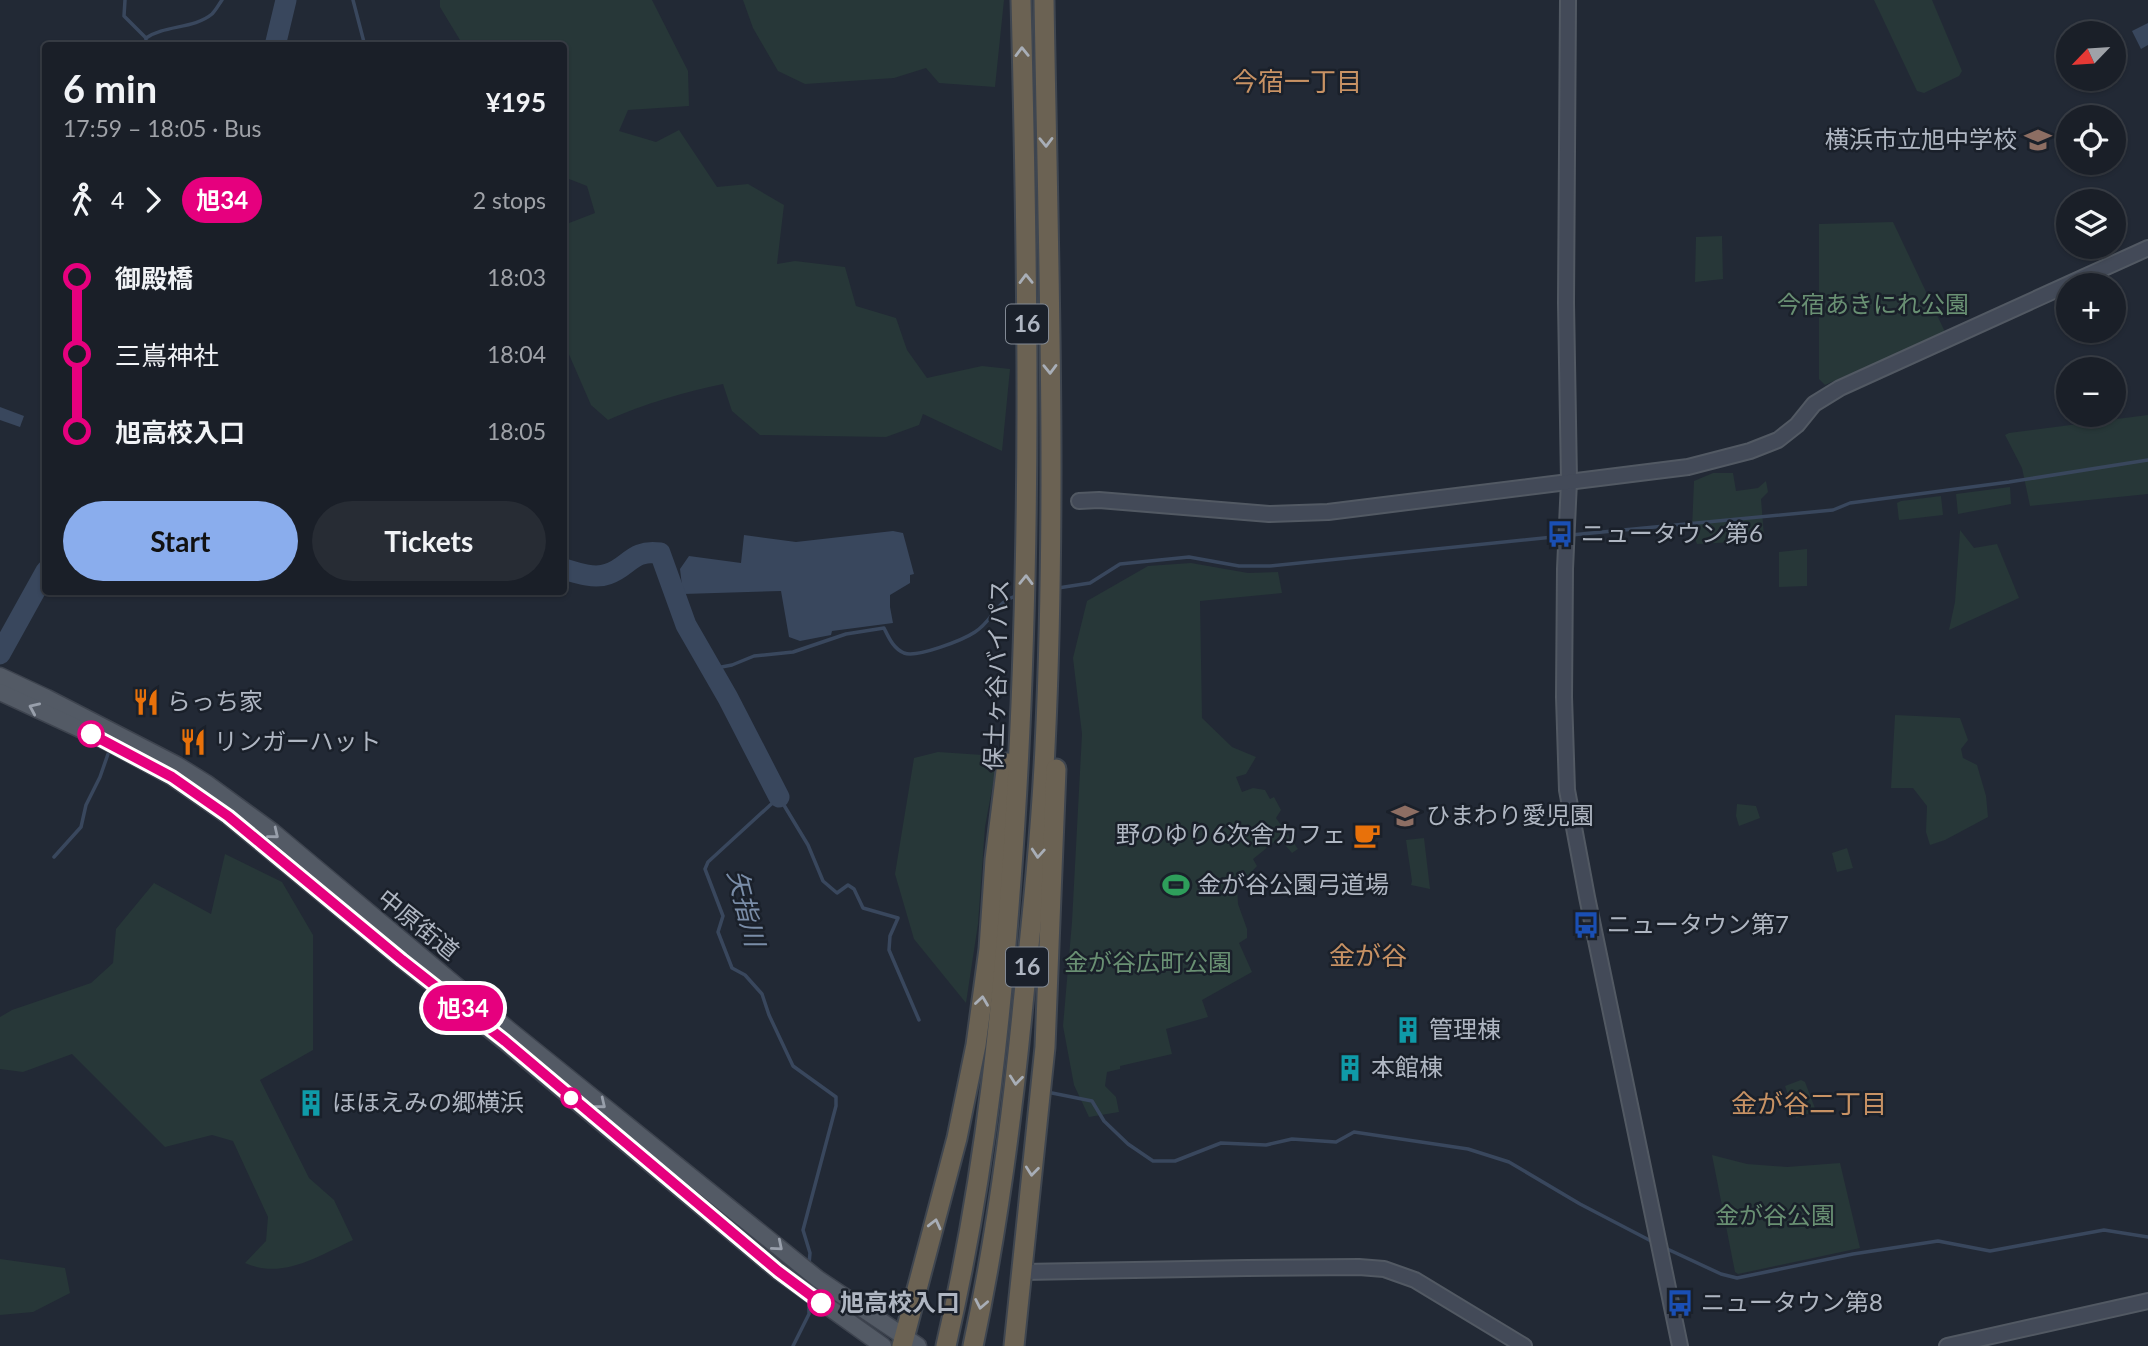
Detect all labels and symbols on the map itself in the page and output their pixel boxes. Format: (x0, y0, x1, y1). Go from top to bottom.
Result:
north arrow (2056, 21, 2126, 91)
one-way arrow (1014, 46, 1030, 56)
district label: 今宿一丁目 (1232, 65, 1362, 97)
place label: 横浜市立旭中学校 (1825, 124, 2017, 153)
school or university icon: 横浜市立旭中学校 (2023, 125, 2053, 155)
one-way arrow (1039, 136, 1054, 147)
one-way arrow (1019, 273, 1034, 284)
park label: 今宿あきにれ公園 (1777, 289, 1969, 318)
road number: 16 (1006, 304, 1048, 344)
one-way arrow (1043, 364, 1058, 375)
place label: ニュータウン第6 (1581, 518, 1763, 547)
bus stop icon: ニュータウン第6 (1545, 519, 1575, 549)
one-way arrow (1018, 574, 1034, 585)
street label: 保土ヶ谷バイパス (978, 579, 1013, 771)
place label: らっち家 (167, 686, 263, 715)
restaurant icon: らっち家 (131, 687, 161, 717)
one-way arrow (29, 702, 41, 716)
unlabelled marker (78, 721, 104, 747)
place label: リンガーハット (214, 726, 382, 755)
restaurant icon: リンガーハット (178, 727, 208, 757)
place label: ひまわり愛児園 (1426, 800, 1594, 829)
school or university icon: ひまわり愛児園 (1390, 801, 1420, 831)
place label: 野のゆり6次舎カフェ (1116, 819, 1346, 848)
cafe icon: 野のゆり6次舎カフェ (1352, 820, 1382, 850)
one-way arrow (267, 825, 279, 838)
one-way arrow (1031, 848, 1046, 859)
water label: 矢指川 (722, 866, 773, 952)
place label: 金が谷公園弓道場 (1197, 869, 1389, 898)
sports icon: 金が谷公園弓道場 (1161, 870, 1191, 900)
street label: 中原街道 (373, 882, 465, 965)
place label: ニュータウン第7 (1607, 909, 1789, 938)
bus stop icon: ニュータウン第7 (1571, 910, 1601, 940)
district label: 金が谷 (1329, 939, 1407, 971)
park label: 金が谷広町公園 (1064, 947, 1232, 976)
road number: 16 (1006, 948, 1048, 986)
line badge: 旭34 (423, 985, 503, 1031)
one-way arrow (975, 995, 990, 1007)
place label: 管理棟 (1429, 1014, 1501, 1043)
building icon: 管理棟 (1393, 1015, 1423, 1045)
place label: 本館棟 (1371, 1052, 1443, 1081)
building icon: 本館棟 (1335, 1053, 1365, 1083)
one-way arrow (1009, 1074, 1024, 1085)
place label: ほほえみの郷横浜 (332, 1087, 524, 1116)
district label: 金が谷二丁目 (1731, 1087, 1887, 1119)
building icon: ほほえみの郷横浜 (296, 1088, 326, 1118)
unlabelled marker (561, 1088, 581, 1108)
one-way arrow (593, 1095, 605, 1108)
one-way arrow (1025, 1165, 1040, 1177)
park label: 金が谷公園 (1715, 1200, 1835, 1229)
one-way arrow (927, 1218, 941, 1230)
one-way arrow (769, 1238, 782, 1250)
place label: 旭高校入口 (840, 1287, 960, 1316)
place label: ニュータウン第8 (1701, 1287, 1883, 1316)
bus stop icon: ニュータウン第8 (1665, 1288, 1695, 1318)
marker: 旭高校入口 (808, 1290, 834, 1316)
one-way arrow (975, 1298, 990, 1310)

